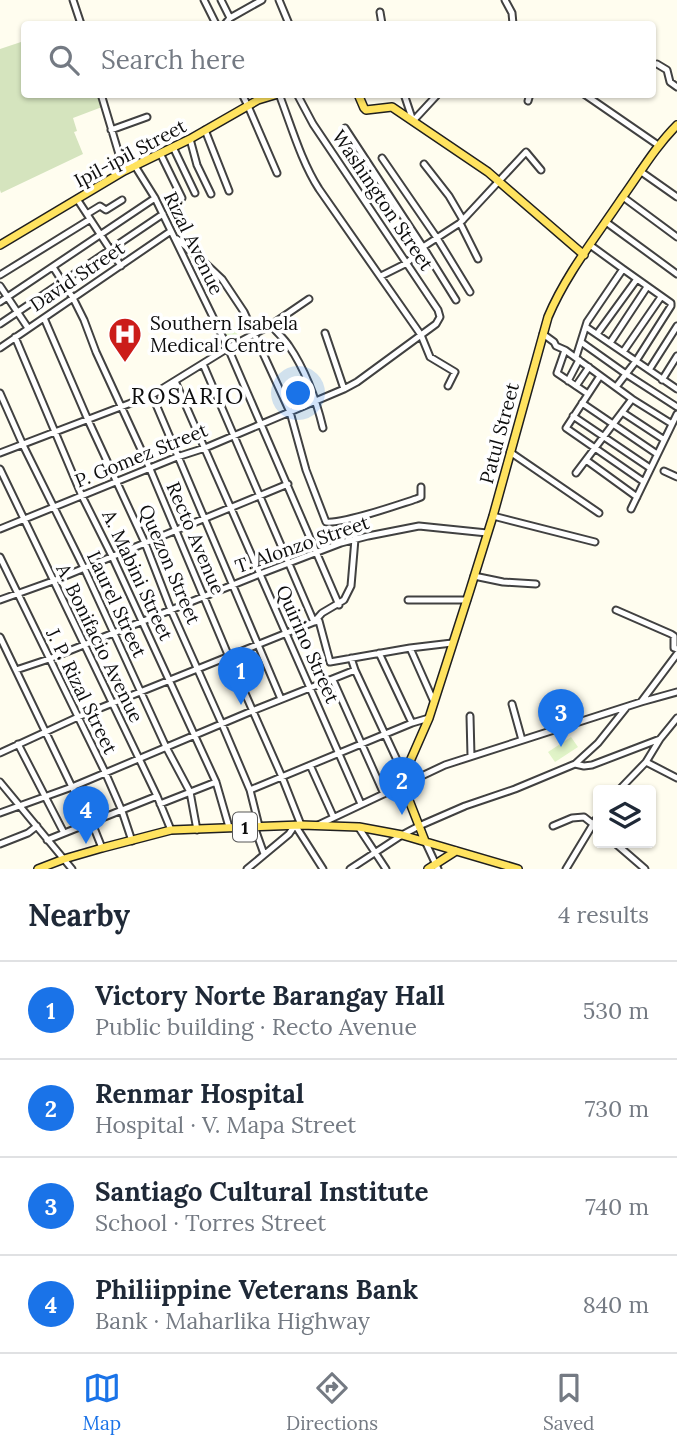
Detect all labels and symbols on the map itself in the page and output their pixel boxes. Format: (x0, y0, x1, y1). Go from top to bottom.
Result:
street label: Ipil-ipil Street (70, 113, 191, 193)
street label: Washington Street (327, 125, 439, 275)
street label: Rizal Avenue (159, 188, 229, 298)
street label: David Street (25, 235, 129, 316)
place label: Southern Isabela Medical Centre (150, 311, 298, 357)
hospital icon: Southern Isabela Medical Centre (106, 315, 144, 364)
your location (281, 376, 315, 410)
street label: Patul Street (474, 379, 524, 486)
district label: ROSARIO (131, 381, 245, 410)
street label: P. Gomez Street (71, 417, 211, 493)
street label: Recto Avenue (162, 478, 230, 598)
street label: Quezon Street (134, 500, 206, 628)
street label: A. Mabini Street (97, 505, 179, 645)
street label: T. Alonzo Street (232, 510, 373, 578)
street label: Laurel Street (82, 547, 152, 662)
street label: A. Bonifacio Avenue (51, 559, 149, 726)
street label: Quirino Street (271, 581, 345, 707)
street label: J. P. Rizal Street (41, 623, 123, 758)
pin: 1 (218, 647, 264, 705)
pin: 3 (538, 689, 584, 747)
pin: 2 (379, 757, 425, 815)
pin: 4 (63, 786, 109, 844)
road number: 1 (233, 812, 257, 842)

